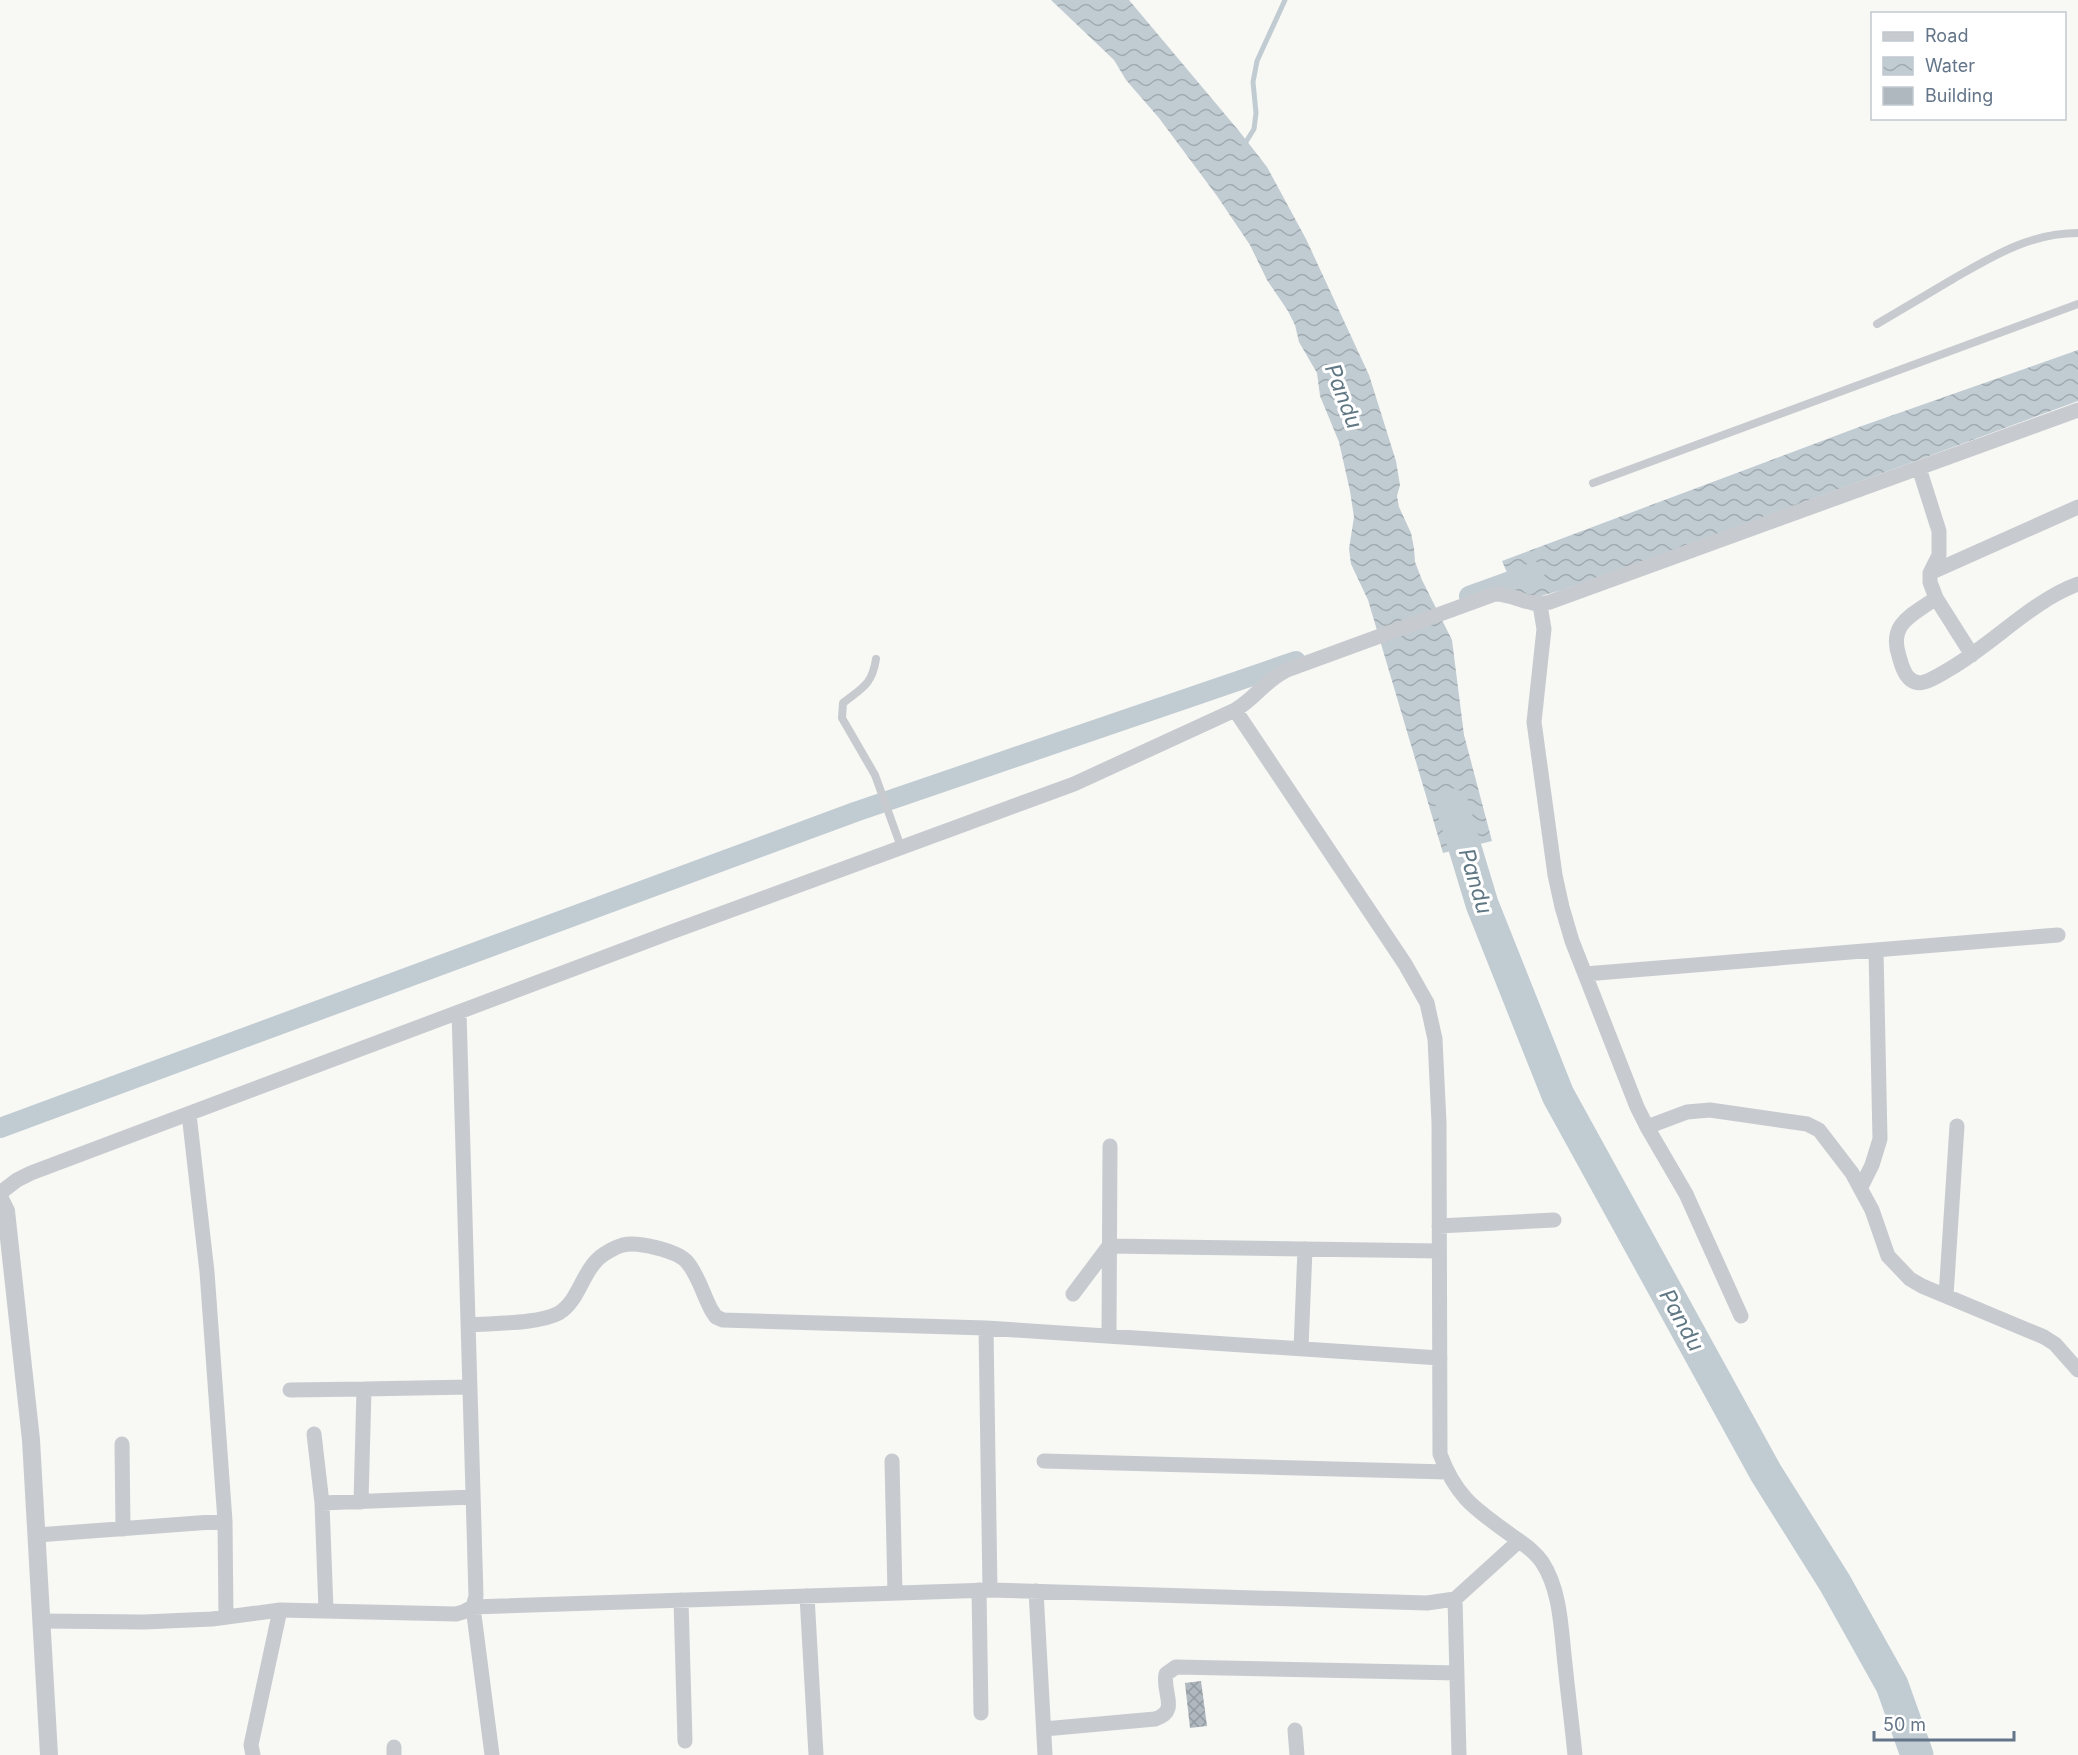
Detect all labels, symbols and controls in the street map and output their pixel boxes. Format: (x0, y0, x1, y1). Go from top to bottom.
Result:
legend (1871, 12, 2066, 120)
text: Road (1925, 25, 1968, 46)
text: Water (1925, 55, 1975, 76)
text: Building (1925, 85, 1993, 106)
water label: Pandu (1320, 360, 1368, 432)
water label: Pandu (1454, 845, 1498, 917)
water label: Pandu (1654, 1284, 1710, 1356)
scale bar (1874, 1704, 2014, 1742)
text: 50 m (1883, 1714, 1926, 1735)

